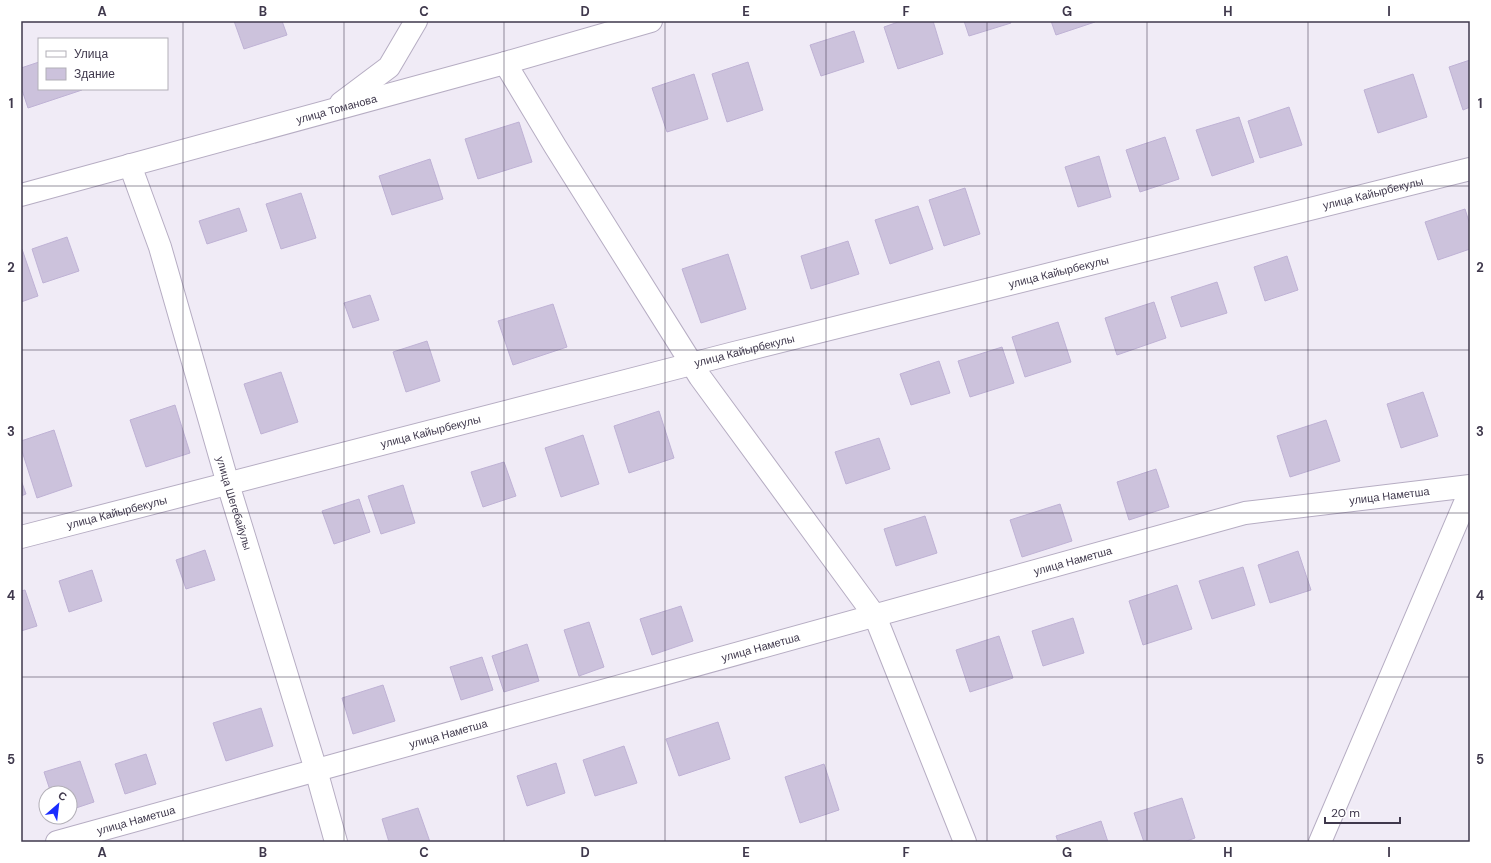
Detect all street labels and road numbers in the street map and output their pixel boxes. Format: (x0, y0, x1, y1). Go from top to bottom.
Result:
street label: улица Томанова (295, 91, 379, 127)
street label: улица Кайырбекулы (1321, 174, 1425, 213)
street label: улица Кайырбекулы (1007, 253, 1110, 291)
street label: улица Кайырбекулы (693, 331, 796, 370)
street label: улица Кайырбекулы (379, 412, 482, 451)
street label: улица Шегебайулы (213, 455, 255, 552)
street label: улица Наметша (1348, 484, 1431, 507)
street label: улица Кайырбекулы (65, 493, 168, 532)
street label: улица Наметша (1032, 543, 1114, 578)
street label: улица Наметша (720, 629, 802, 665)
street label: улица Наметша (408, 716, 490, 751)
street label: улица Наметша (95, 802, 178, 838)

